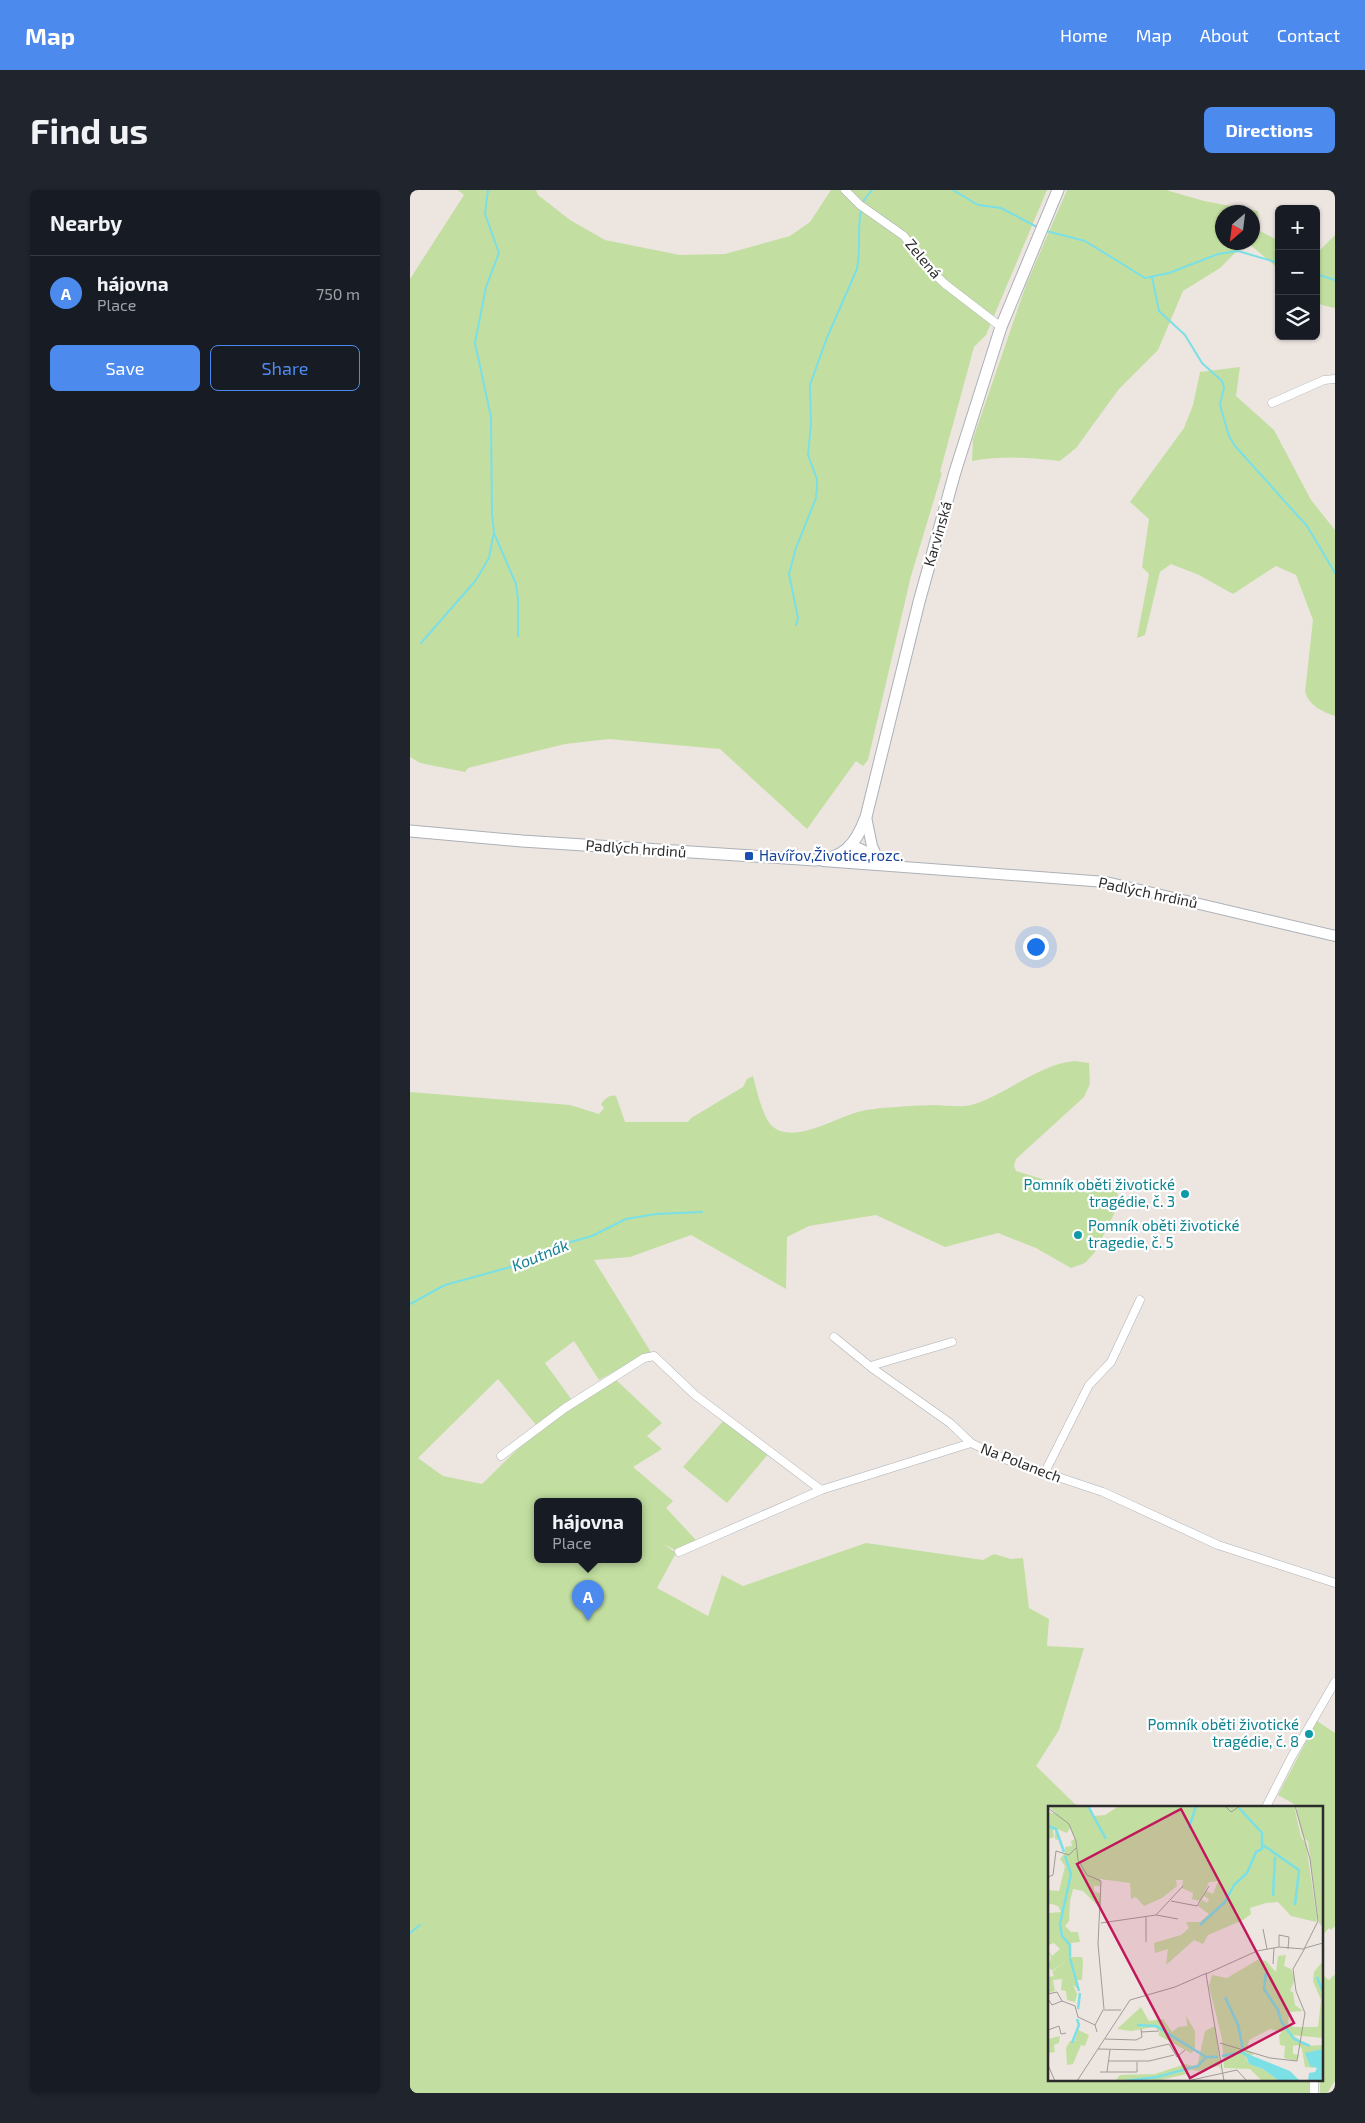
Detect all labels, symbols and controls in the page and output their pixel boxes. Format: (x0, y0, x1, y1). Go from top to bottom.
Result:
text: Map (25, 21, 75, 50)
text: Home (1060, 24, 1108, 46)
text: Map (1136, 24, 1172, 46)
text: About (1200, 24, 1249, 46)
text: Contact (1277, 24, 1340, 46)
button: Directions (1204, 107, 1335, 153)
text: Find us (30, 109, 148, 151)
north arrow (1215, 205, 1260, 250)
map controls (1275, 205, 1320, 340)
button: + (1275, 205, 1320, 250)
text: Nearby (50, 210, 122, 235)
street label: Zelená (902, 235, 945, 282)
button: − (1275, 250, 1320, 295)
text: hájovna (97, 272, 169, 295)
text: A (61, 284, 71, 303)
text: 750 m (316, 284, 360, 303)
text: Place (97, 295, 136, 314)
button: layers (1275, 295, 1320, 340)
button: Save (50, 345, 200, 391)
button: Share (210, 345, 360, 391)
street label: Karvinská (919, 499, 955, 568)
street label: Padlých hrdinů (585, 835, 687, 861)
place label: Havířov,Životice,rozc. (759, 846, 904, 864)
marker: Havířov,Životice,rozc. (743, 850, 755, 862)
street label: Padlých hrdinů (1097, 873, 1200, 911)
your location (1023, 934, 1049, 960)
place label: Pomník oběti životické tragédie, č. 3 (1023, 1175, 1175, 1210)
marker: Pomník oběti životické tragédie, č. 3 (1179, 1188, 1191, 1200)
place label: Pomník oběti životické tragedie, č. 5 (1088, 1216, 1240, 1251)
marker: Pomník oběti životické tragedie, č. 5 (1072, 1229, 1084, 1241)
water label: Koutnák (508, 1234, 571, 1275)
street label: Na Polanech (978, 1438, 1064, 1486)
popup (534, 1498, 642, 1563)
text: hájovna (552, 1510, 624, 1533)
text: Place (552, 1533, 591, 1552)
pin: A (572, 1580, 604, 1621)
place label: Pomník oběti životické tragédie, č. 8 (1147, 1715, 1299, 1750)
marker: Pomník oběti životické tragédie, č. 8 (1303, 1728, 1315, 1740)
inset map (1048, 1806, 1322, 2080)

